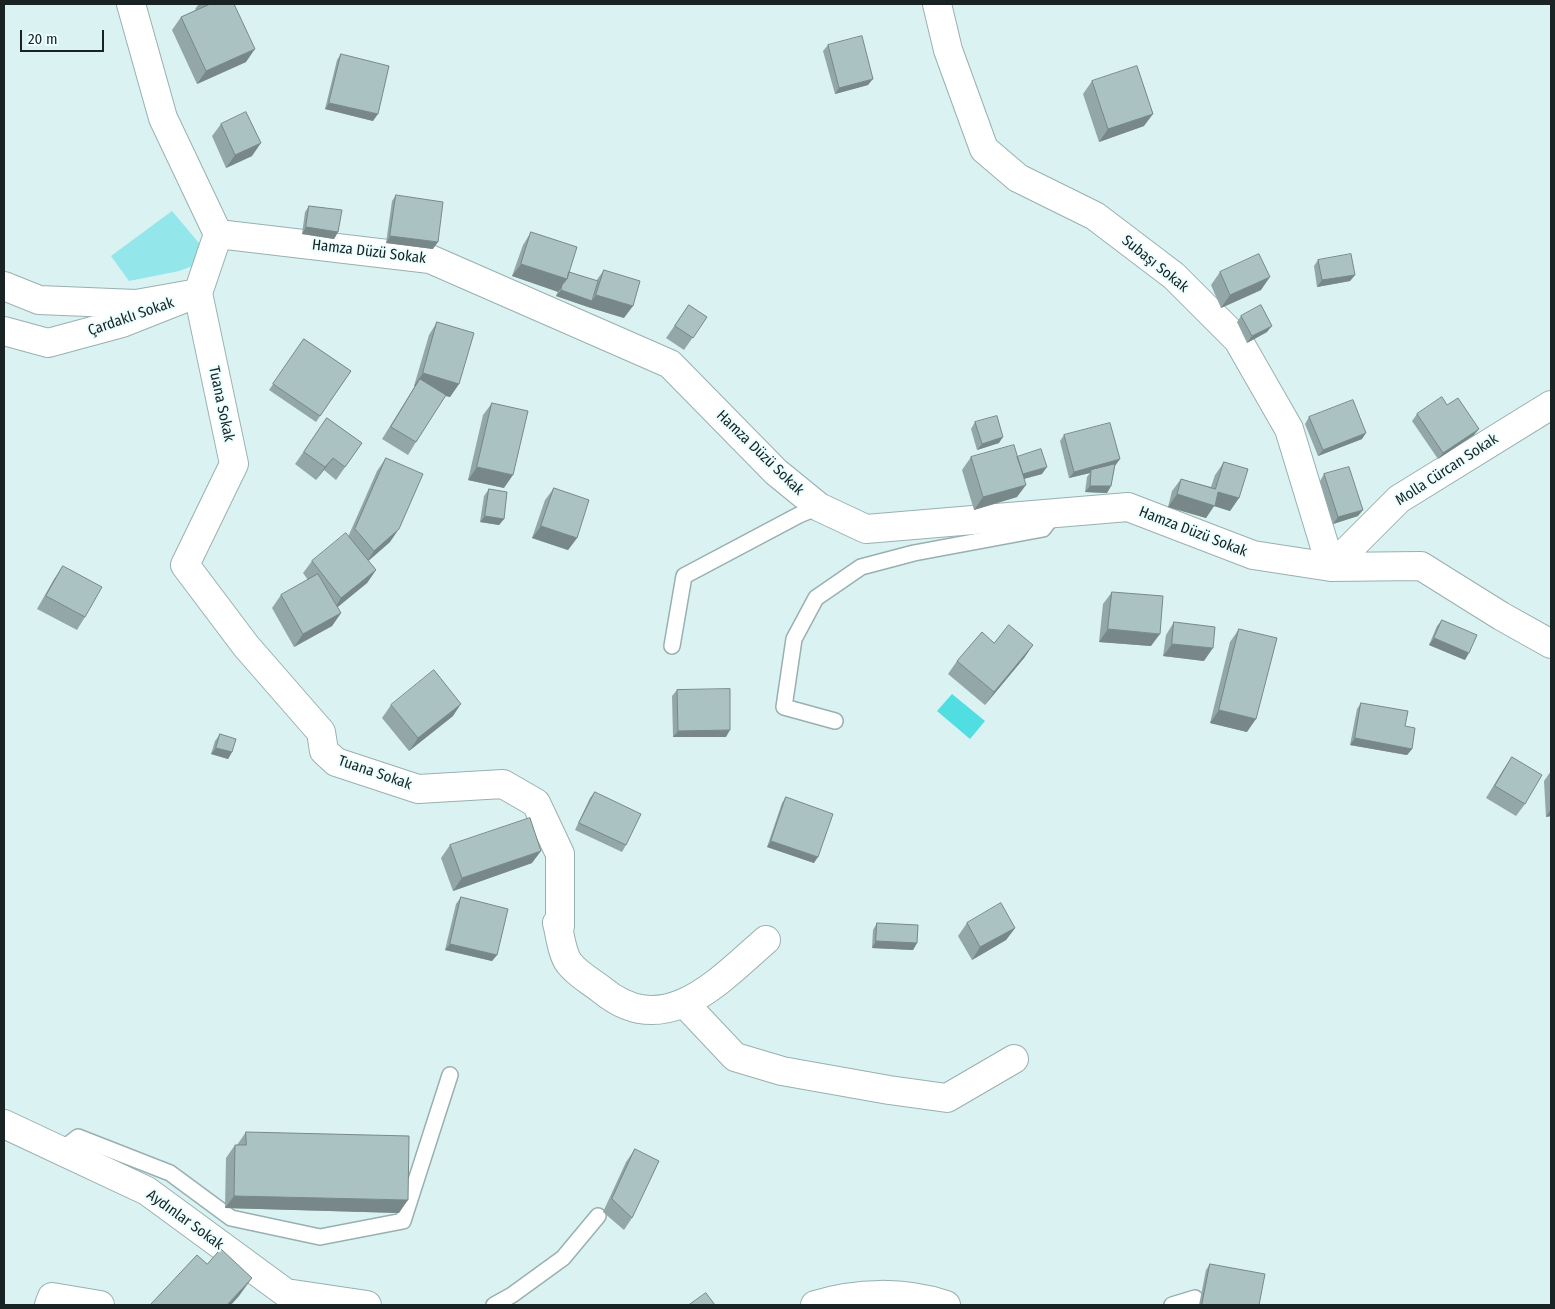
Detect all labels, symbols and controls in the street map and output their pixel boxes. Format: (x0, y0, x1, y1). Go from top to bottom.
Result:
scale bar (22, 20, 106, 52)
text: 20 m (28, 30, 58, 48)
street label: Subaşı Sokak (1118, 232, 1192, 296)
street label: Hamza Düzü Sokak (311, 236, 427, 268)
street label: Çardaklı Sokak (86, 294, 176, 340)
street label: Tuana Sokak (204, 365, 238, 443)
street label: Hamza Düzü Sokak (712, 407, 808, 499)
street label: Molla Cürcan Sokak (1392, 430, 1502, 510)
street label: Hamza Düzü Sokak (1136, 503, 1250, 561)
street label: Tuana Sokak (336, 752, 414, 794)
street label: Aydınlar Sokak (143, 1186, 227, 1254)

